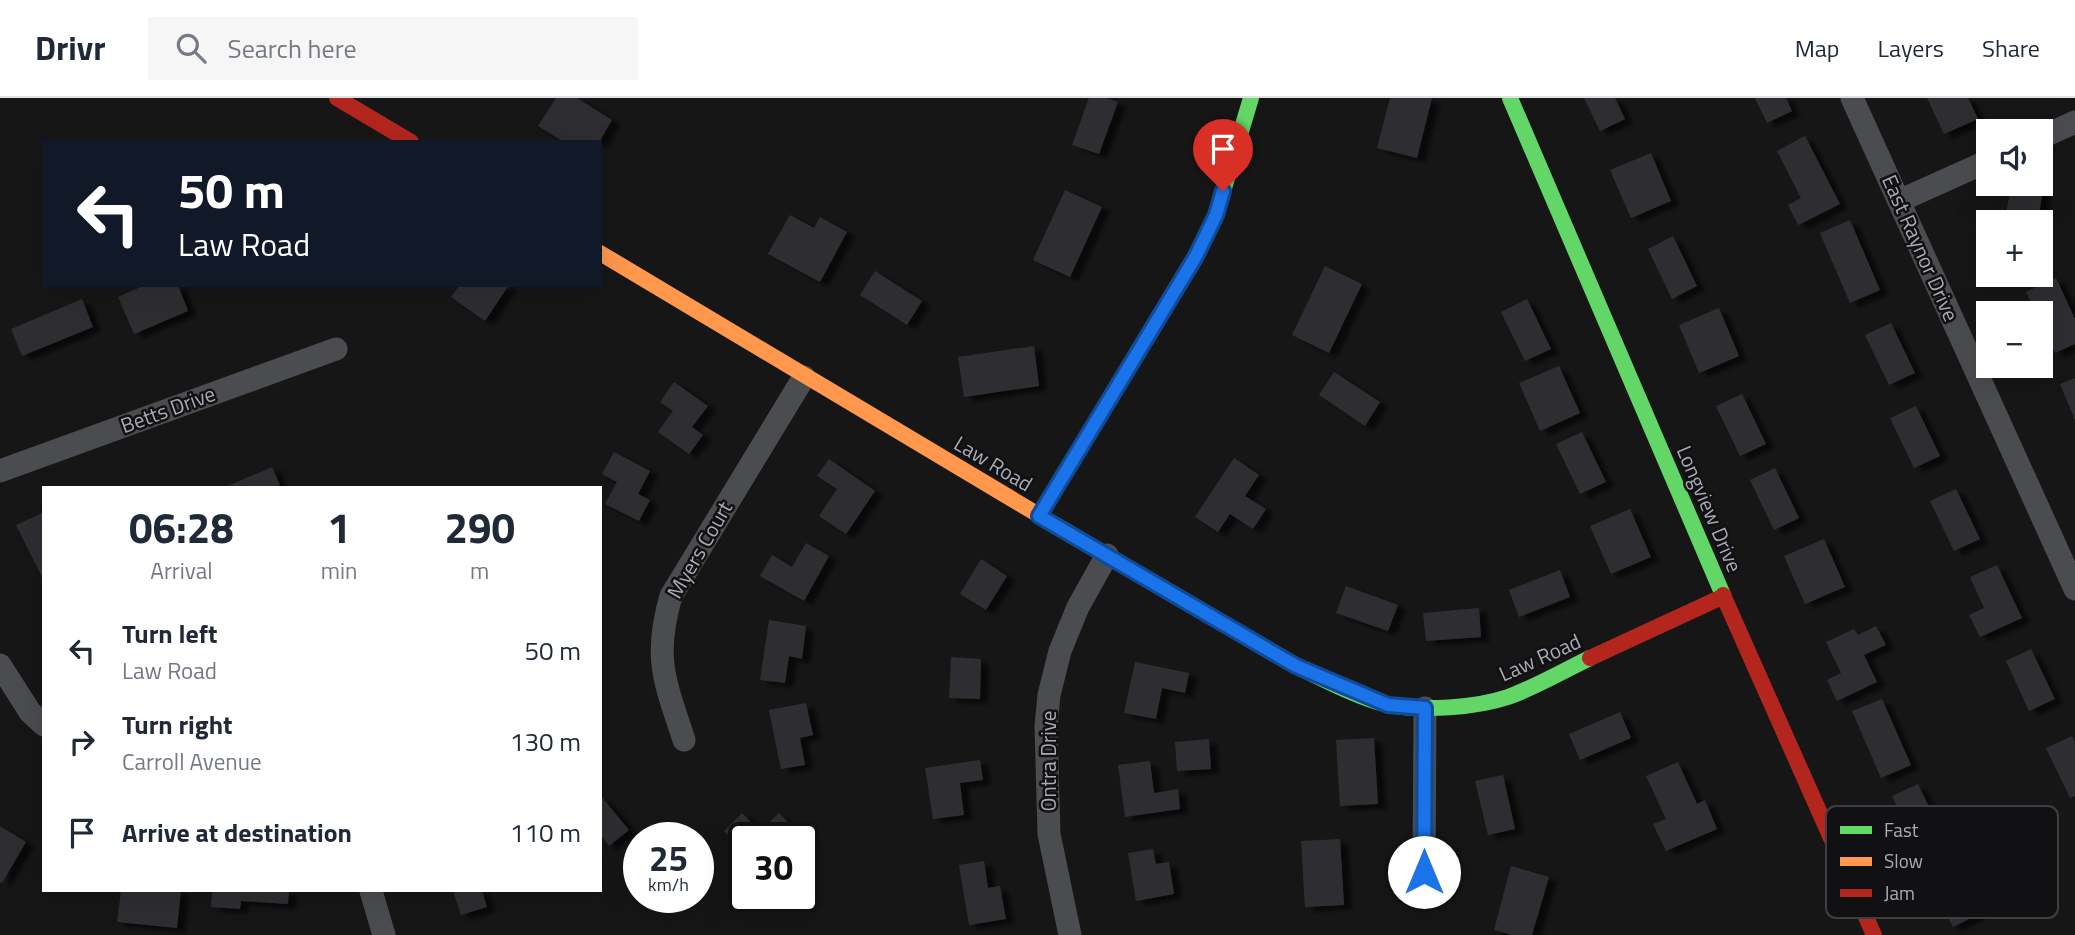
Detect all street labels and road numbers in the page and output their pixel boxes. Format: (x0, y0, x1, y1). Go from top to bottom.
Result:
street label: East Raynor Drive (1874, 169, 1968, 326)
street label: Betts Drive (116, 377, 219, 441)
street label: Law Road (948, 427, 1039, 499)
street label: Longview Drive (1669, 440, 1751, 577)
street label: Myers Court (658, 494, 740, 604)
street label: Law Road (1493, 625, 1586, 689)
street label: Ontra Drive (1032, 711, 1064, 811)

